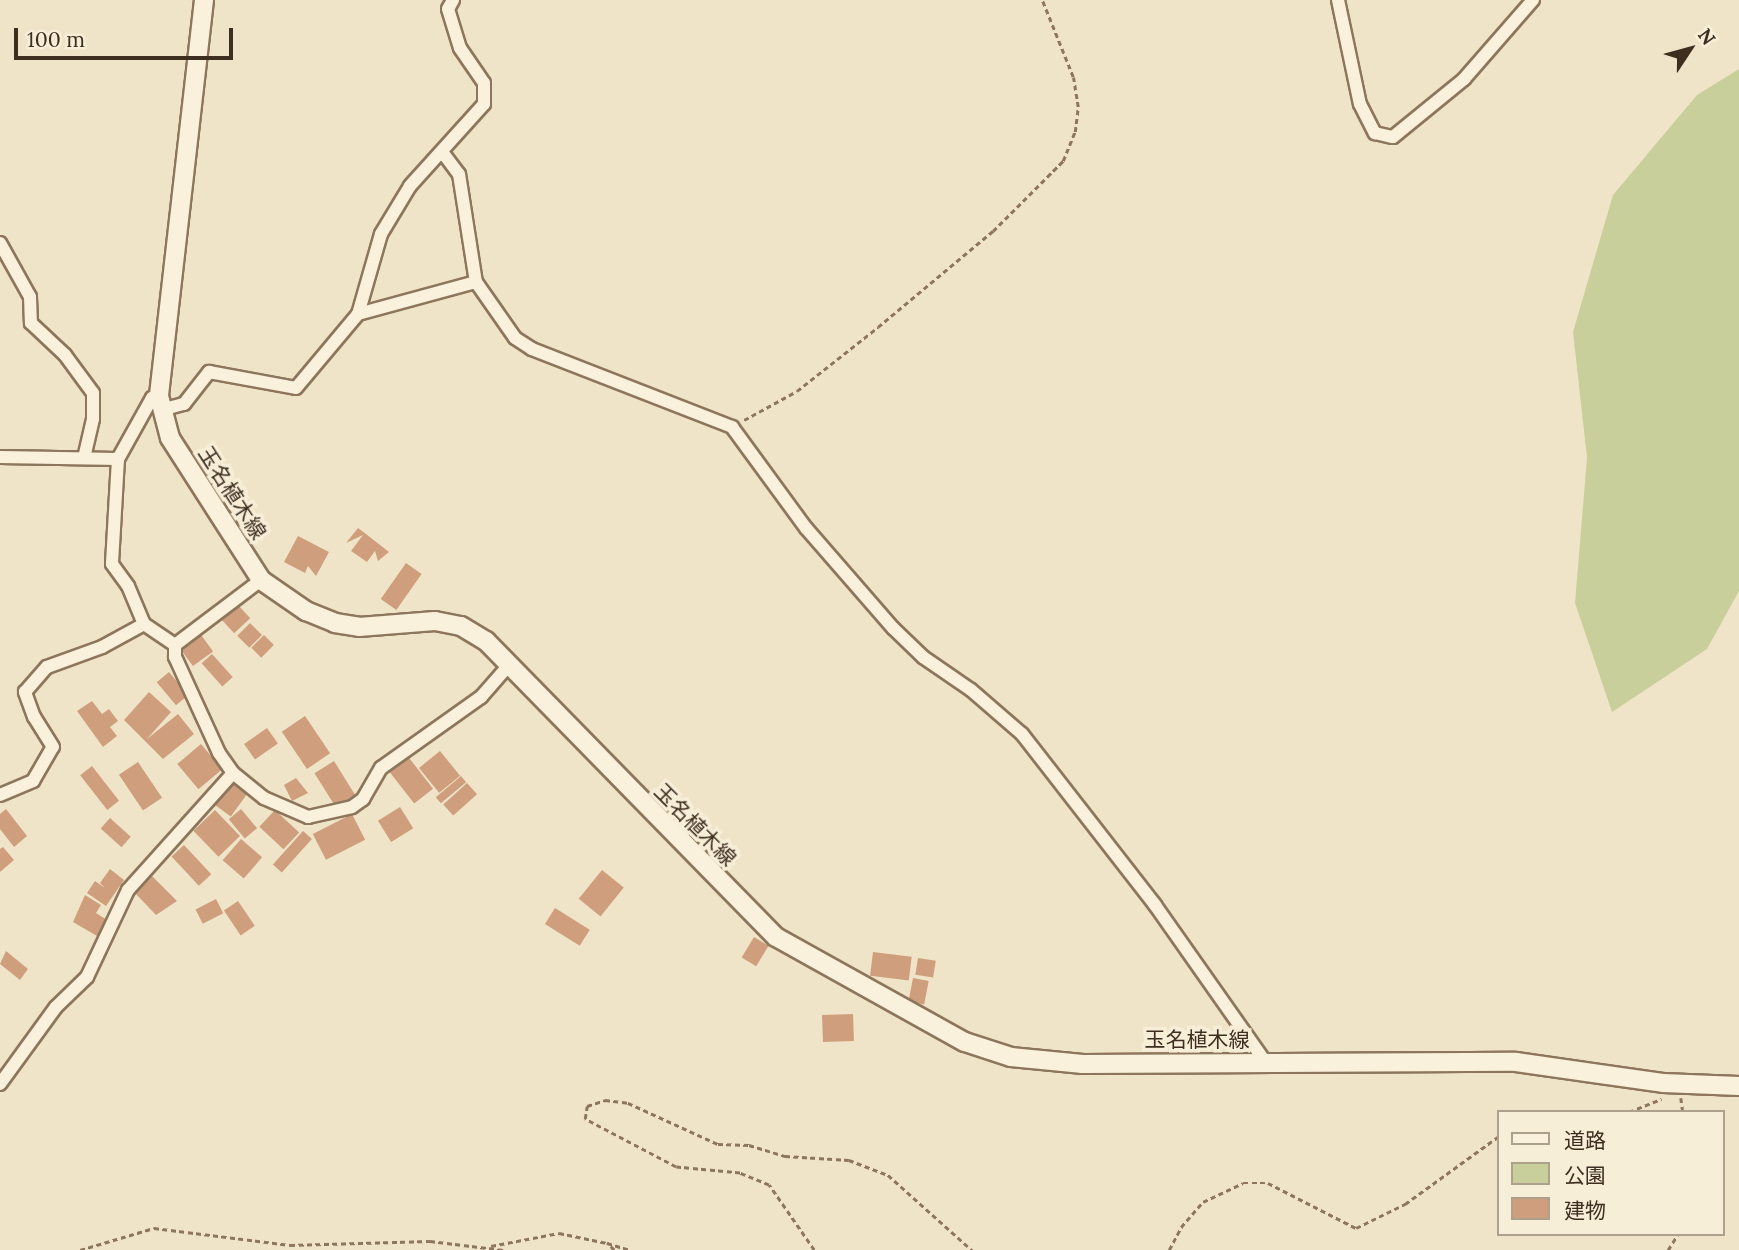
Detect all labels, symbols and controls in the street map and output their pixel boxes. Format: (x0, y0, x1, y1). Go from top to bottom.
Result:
scale bar (18, 14, 236, 58)
north arrow (1655, 14, 1725, 84)
text: N (1693, 24, 1721, 50)
text: 100 m (27, 26, 85, 53)
street label: 玉名植木線 (193, 442, 271, 544)
street label: 玉名植木線 (649, 779, 741, 871)
street label: 玉名植木線 (1145, 1027, 1249, 1053)
legend (1498, 1110, 1725, 1236)
text: 道路 (1564, 1127, 1606, 1154)
text: 公園 (1564, 1162, 1606, 1189)
text: 建物 (1564, 1197, 1606, 1224)

